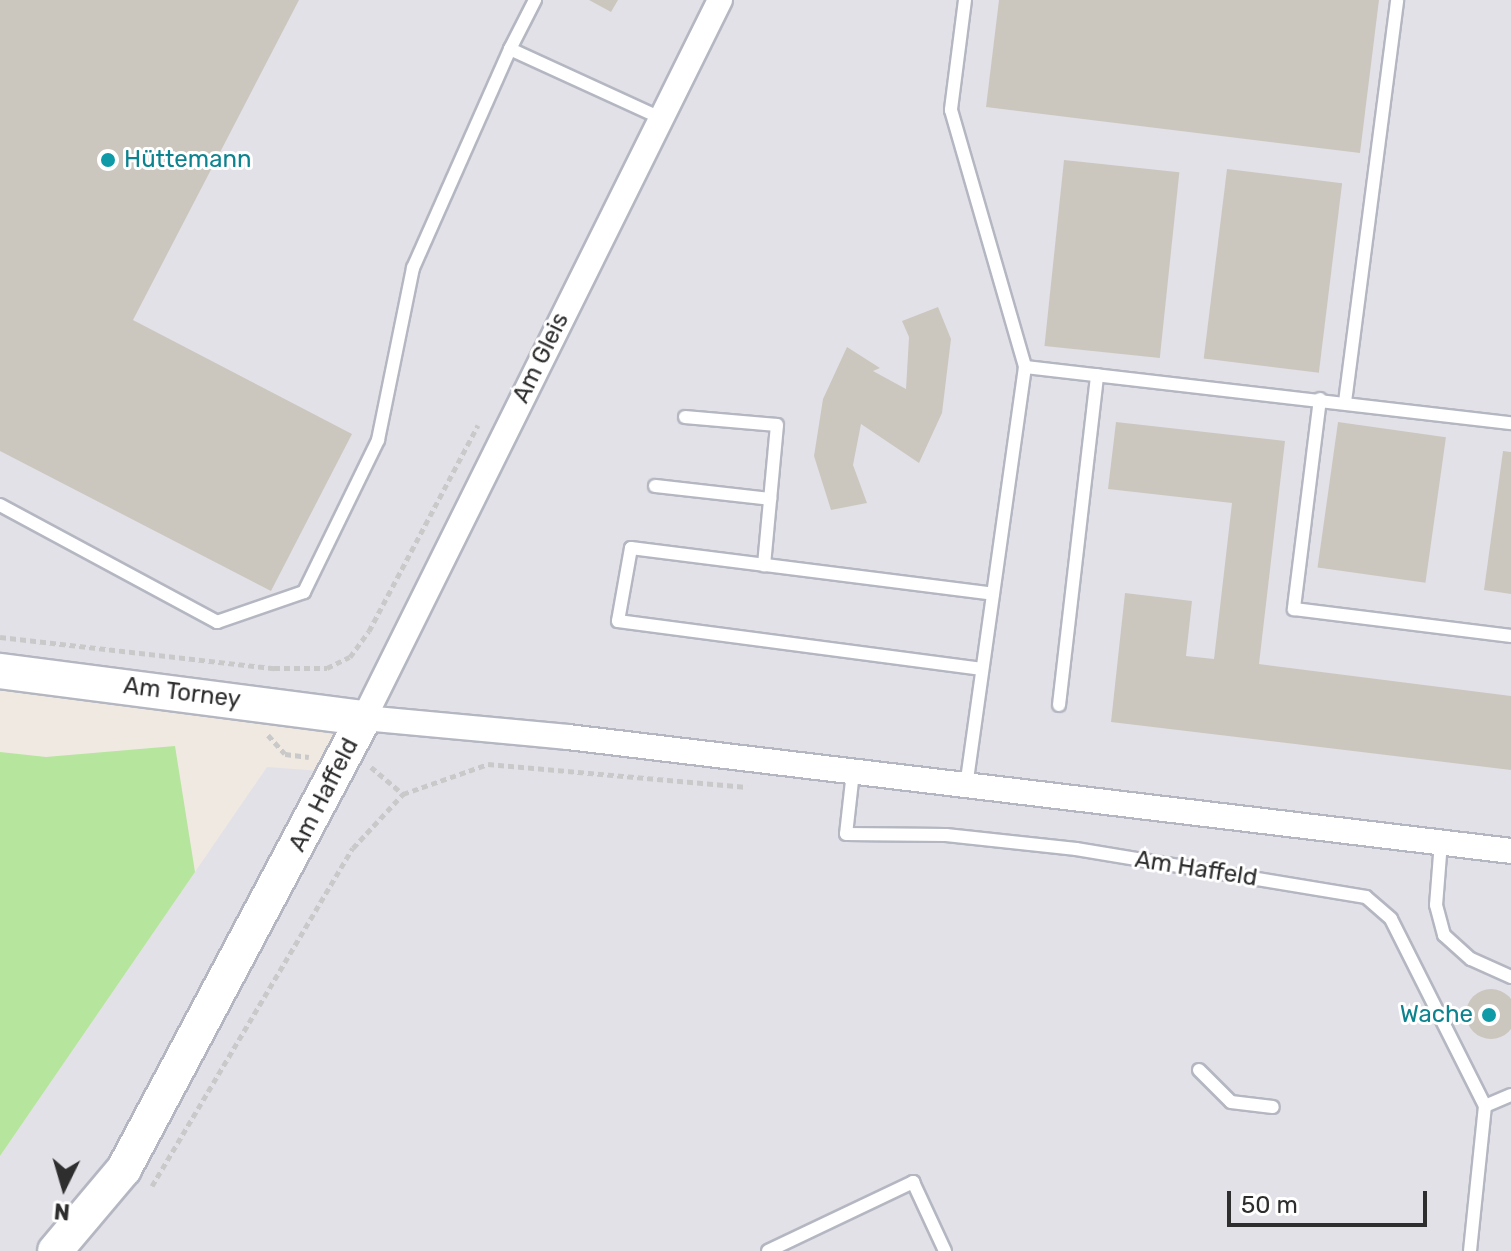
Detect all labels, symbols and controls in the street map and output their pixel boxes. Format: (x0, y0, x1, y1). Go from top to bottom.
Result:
place label: Hüttemann (124, 146, 251, 174)
marker: Hüttemann (99, 151, 117, 169)
street label: Am Gleis (507, 308, 575, 408)
street label: Am Torney (121, 671, 243, 715)
street label: Am Haffeld (283, 733, 365, 857)
street label: Am Haffeld (1133, 845, 1259, 893)
place label: Wache (1400, 1001, 1473, 1029)
marker: Wache (1480, 1006, 1498, 1024)
north arrow (24, 1147, 104, 1227)
scale bar (1231, 1175, 1431, 1225)
text: 50 m (1241, 1191, 1298, 1219)
text: N (53, 1197, 71, 1226)

